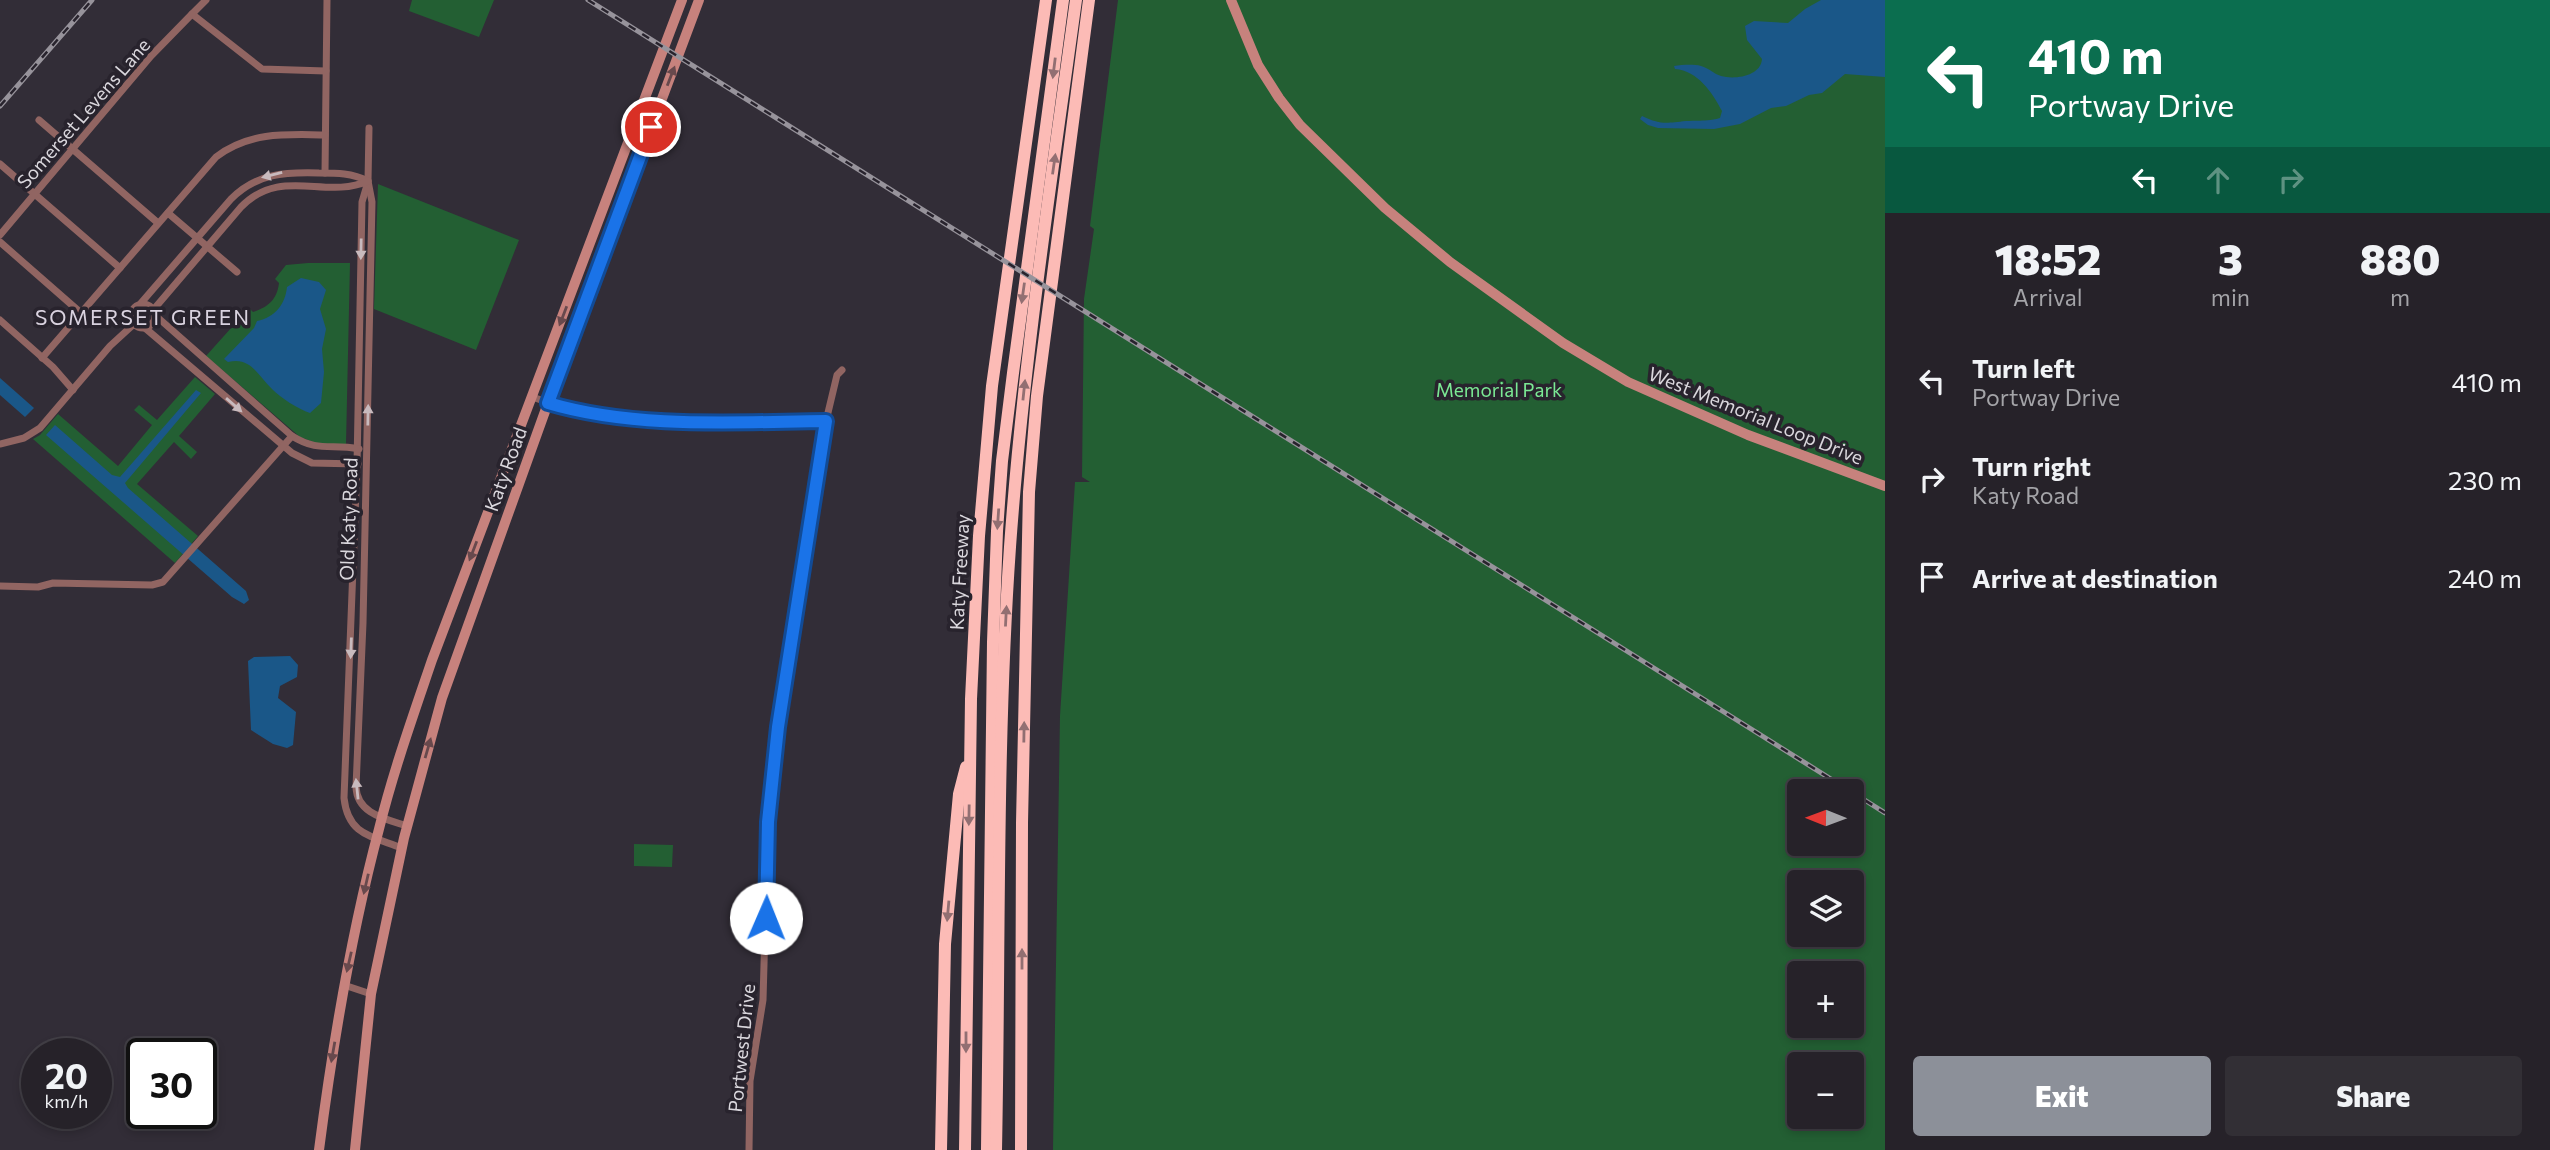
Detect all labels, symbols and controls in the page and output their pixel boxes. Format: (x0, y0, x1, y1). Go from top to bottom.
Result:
text: 410 m (2028, 24, 2163, 84)
icon: left (1913, 28, 2004, 119)
street label: Somerset Levens Lane (12, 33, 154, 193)
one-way arrow (1048, 57, 1059, 79)
one-way arrow (665, 66, 676, 87)
text: Portway Drive (2028, 84, 2234, 124)
pin (621, 97, 681, 157)
icon: arrive (632, 108, 670, 146)
one-way arrow (1048, 153, 1059, 175)
icon: left (2126, 161, 2164, 199)
icon: ahead (2199, 161, 2237, 199)
icon: right (2272, 161, 2310, 199)
one-way arrow (261, 170, 283, 181)
text: 18:52 (1995, 232, 2101, 284)
text: 3 (2218, 232, 2243, 284)
text: 880 (2360, 232, 2440, 284)
one-way arrow (356, 238, 367, 260)
one-way arrow (1018, 282, 1029, 304)
text: Arrival (2013, 283, 2083, 311)
text: min (2211, 283, 2250, 311)
text: m (2390, 283, 2410, 311)
district label: SOMERSET GREEN (35, 304, 251, 329)
one-way arrow (557, 305, 568, 326)
text: Turn left (1972, 352, 2075, 383)
street label: West Memorial Loop Drive (1645, 361, 1867, 469)
icon: left (1913, 362, 1951, 400)
text: 410 m (2451, 366, 2522, 397)
one-way arrow (1019, 378, 1030, 400)
park label: Memorial Park (1436, 378, 1562, 401)
text: Portway Drive (1972, 383, 2120, 411)
one-way arrow (225, 397, 243, 413)
one-way arrow (362, 404, 373, 426)
street label: Katy Road (479, 424, 531, 514)
text: Turn right (1972, 450, 2091, 481)
street label: Old Katy Road (334, 457, 362, 581)
icon: right (1913, 460, 1951, 498)
text: 230 m (2448, 464, 2522, 495)
text: Katy Road (1972, 481, 2079, 509)
one-way arrow (992, 508, 1003, 530)
street label: Katy Freeway (944, 513, 974, 631)
one-way arrow (467, 541, 478, 562)
icon: arrive (1913, 558, 1951, 596)
text: Arrive at destination (1972, 562, 2218, 593)
text: 240 m (2448, 562, 2522, 593)
one-way arrow (1001, 605, 1012, 627)
one-way arrow (346, 637, 357, 659)
one-way arrow (1018, 720, 1029, 742)
one-way arrow (423, 737, 434, 759)
one-way arrow (352, 778, 363, 800)
north arrow (1787, 779, 1864, 856)
map controls (1787, 779, 1864, 1129)
one-way arrow (964, 804, 975, 826)
button: layers (1787, 870, 1864, 947)
one-way arrow (360, 873, 371, 895)
position arrow (729, 881, 803, 955)
one-way arrow (942, 900, 953, 922)
one-way arrow (1016, 948, 1028, 970)
one-way arrow (343, 951, 354, 973)
button: + (1787, 961, 1864, 1038)
street label: Portwest Drive (723, 983, 759, 1113)
one-way arrow (960, 1032, 971, 1054)
speed limit sign: 30 (126, 1038, 217, 1129)
one-way arrow (327, 1041, 338, 1063)
button: − (1787, 1052, 1864, 1129)
text: 20 (45, 1053, 88, 1096)
button: Exit (1913, 1056, 2211, 1136)
button: Share (2225, 1056, 2522, 1136)
text: km/h (45, 1090, 88, 1112)

